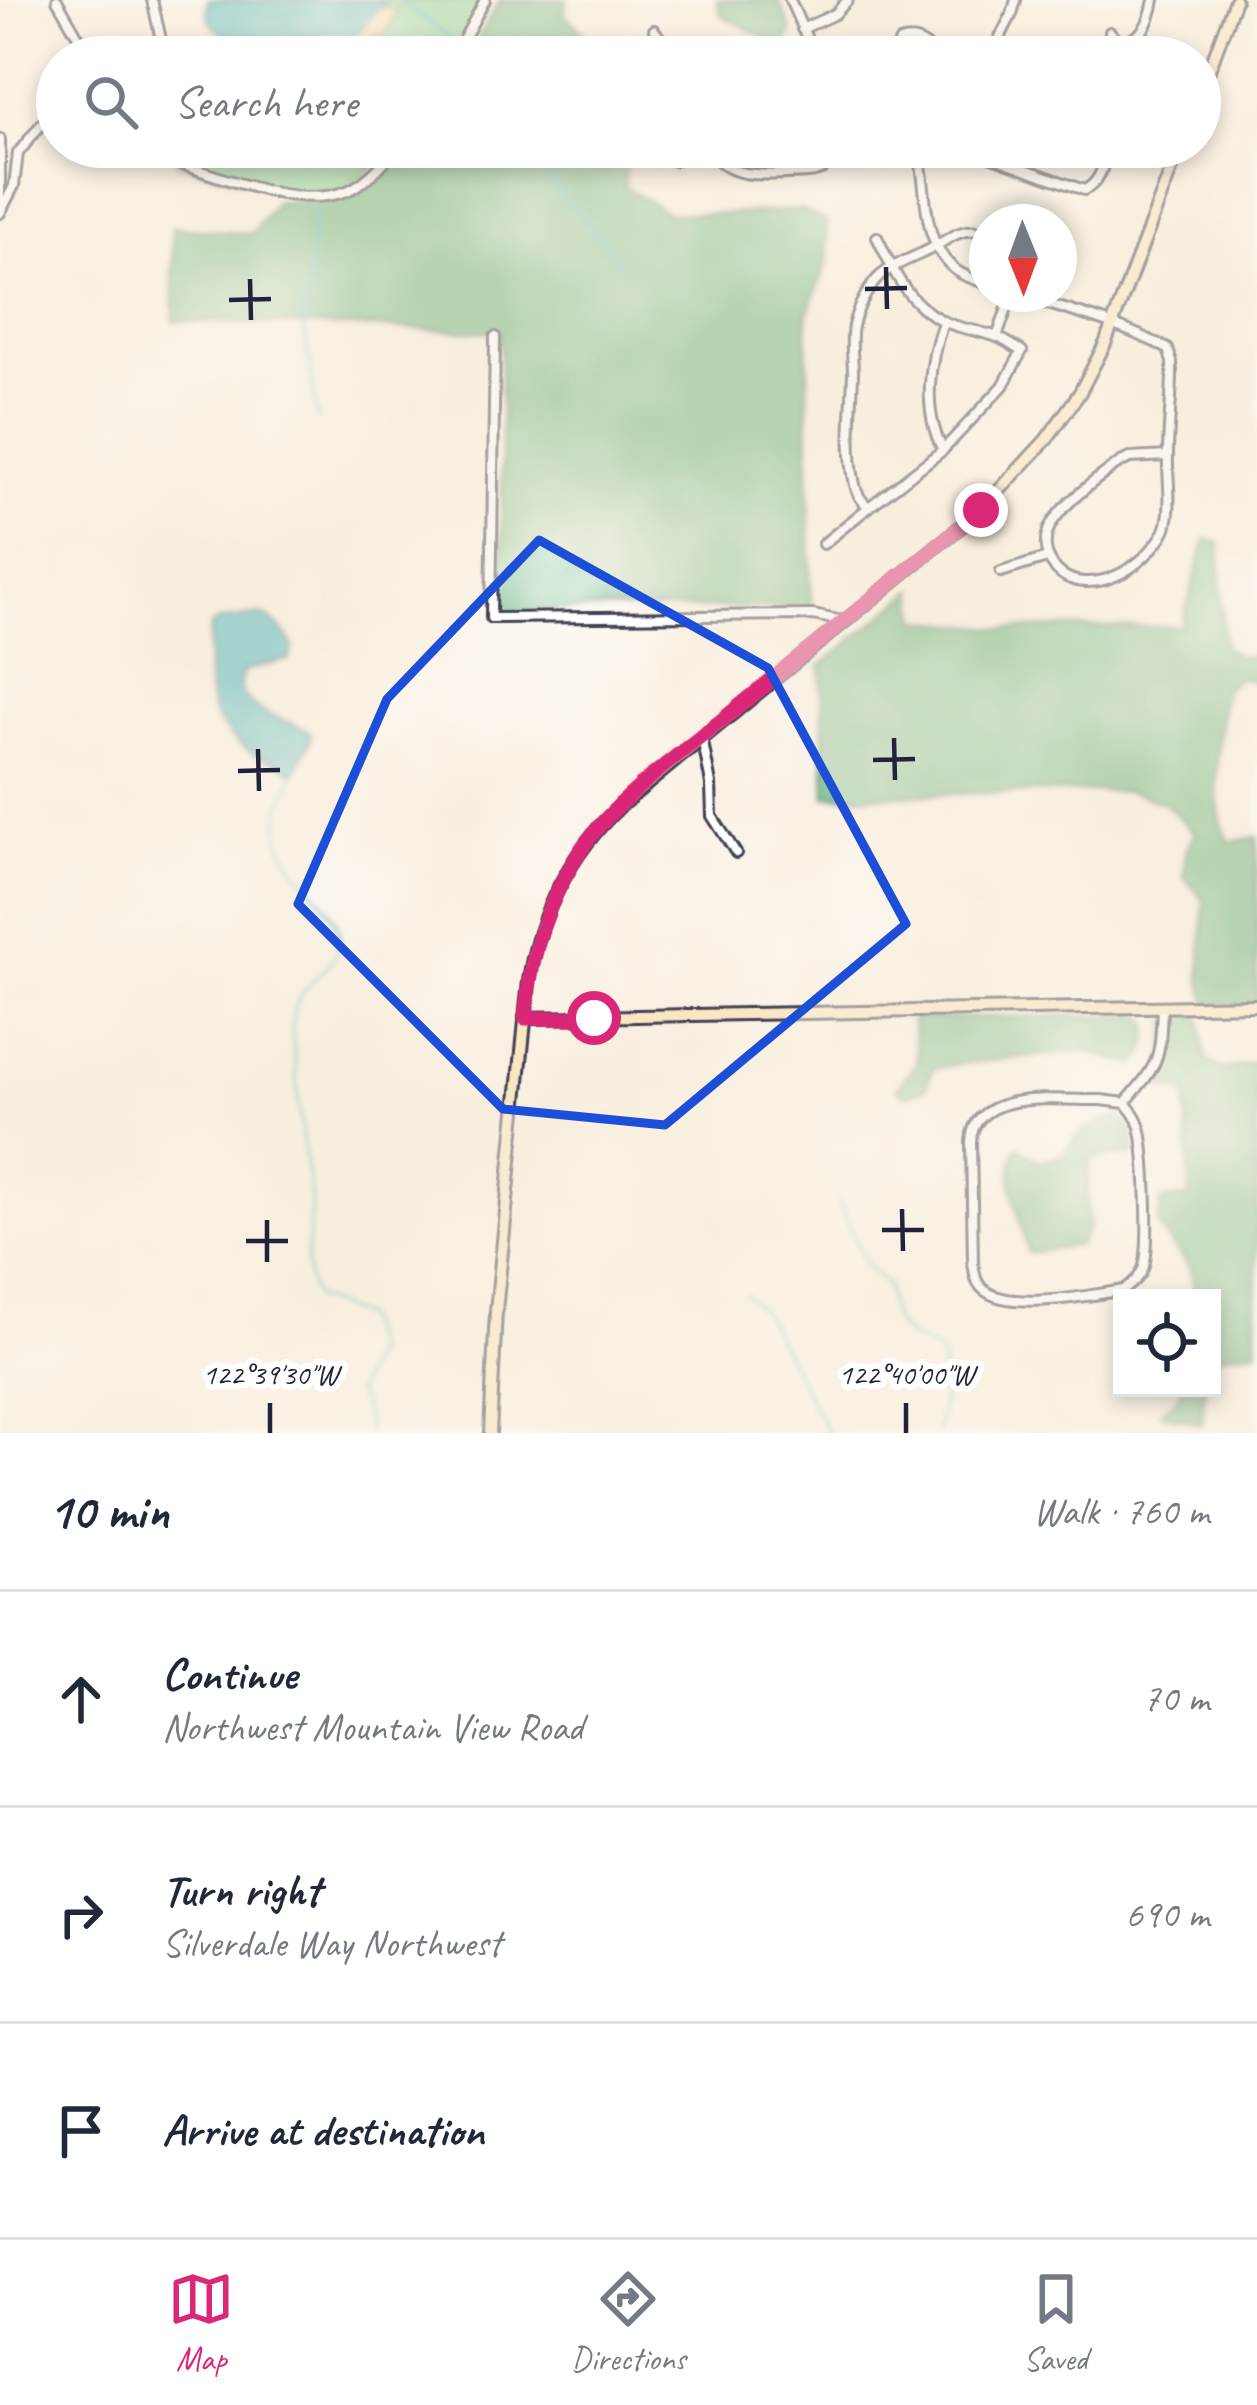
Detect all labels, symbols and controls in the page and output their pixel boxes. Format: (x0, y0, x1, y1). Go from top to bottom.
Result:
search box (36, 36, 1221, 168)
icon: search (78, 69, 144, 135)
text: Search here (174, 74, 357, 131)
north arrow (969, 204, 1077, 312)
route end (954, 483, 1008, 537)
route start (567, 991, 621, 1045)
map controls (1113, 1289, 1221, 1397)
button: locate (1113, 1289, 1221, 1397)
text: 122°39'30"W (202, 1355, 343, 1393)
text: 122°40'00"W (838, 1355, 979, 1393)
text: 10 min (48, 1479, 169, 1543)
text: Walk · 760 m (1033, 1487, 1209, 1536)
text: Continue (162, 1646, 296, 1703)
icon: ahead (48, 1666, 114, 1732)
text: 70 m (1143, 1674, 1209, 1723)
text: Northwest Mountain View Road (162, 1703, 583, 1752)
text: Turn right (162, 1862, 320, 1919)
icon: right (48, 1882, 114, 1948)
text: 690 m (1125, 1890, 1209, 1939)
text: Silverdale Way Northwest (162, 1919, 501, 1968)
icon: arrive (48, 2098, 114, 2164)
text: Arrive at destination (162, 2102, 484, 2159)
tab: Map (168, 2266, 234, 2380)
tab: Directions (571, 2266, 686, 2380)
tab: Saved (1023, 2266, 1089, 2380)

